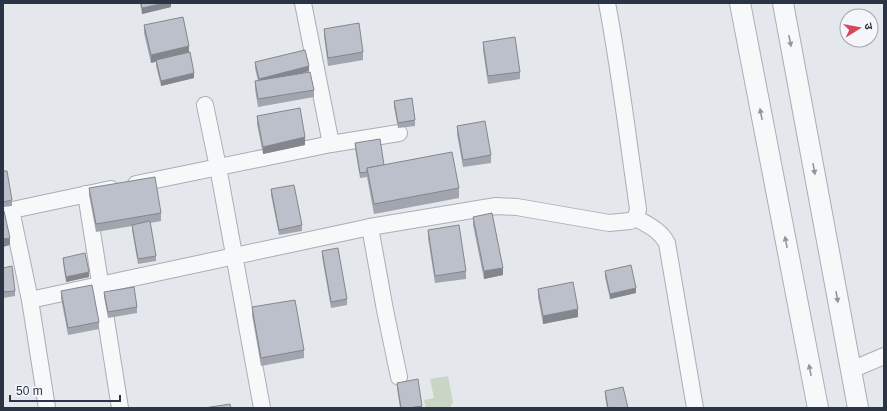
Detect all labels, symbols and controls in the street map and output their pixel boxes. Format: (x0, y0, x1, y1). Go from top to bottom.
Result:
north arrow (839, 8, 879, 48)
text: उ (862, 22, 875, 31)
one-way arrow (787, 35, 793, 47)
one-way arrow (758, 108, 764, 120)
one-way arrow (811, 163, 817, 175)
one-way arrow (782, 236, 788, 248)
one-way arrow (835, 291, 841, 303)
one-way arrow (807, 364, 813, 376)
scale bar (10, 377, 120, 403)
text: 50 m (16, 384, 43, 398)

